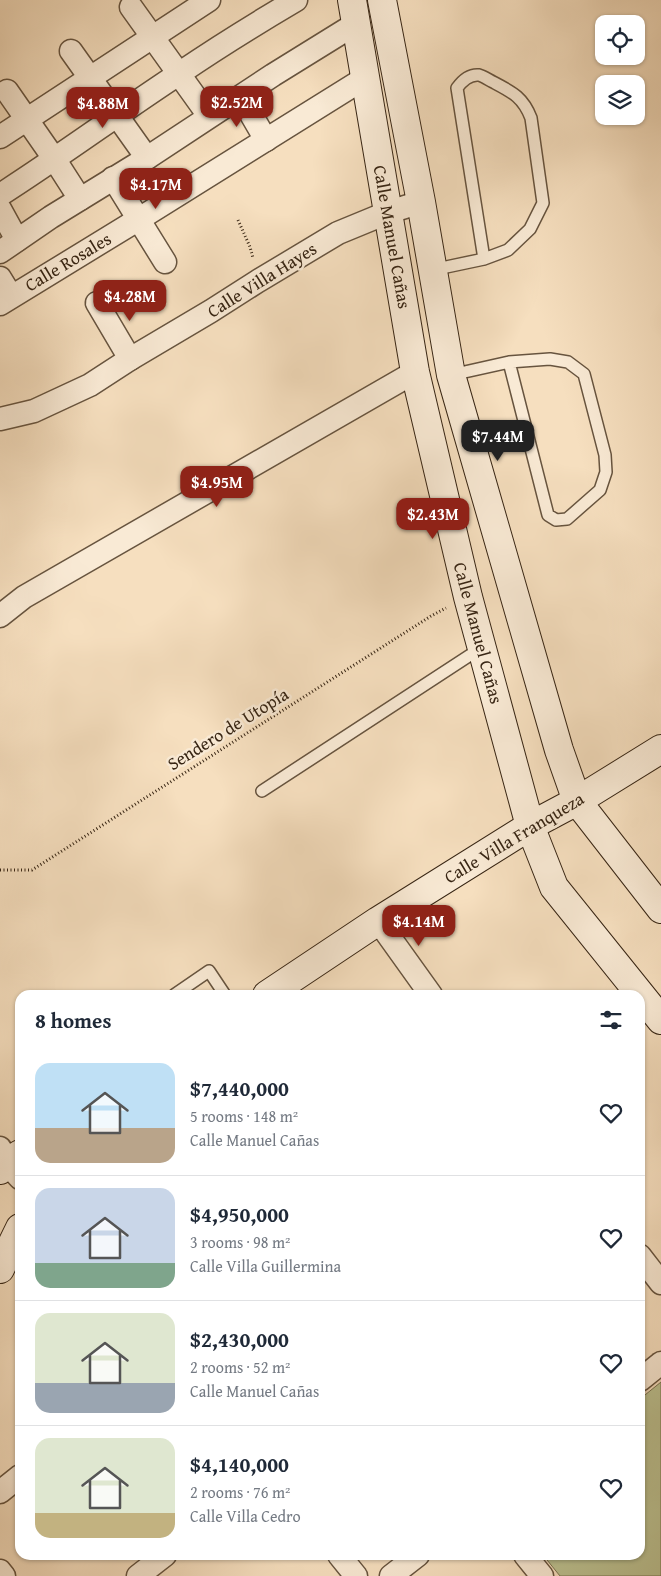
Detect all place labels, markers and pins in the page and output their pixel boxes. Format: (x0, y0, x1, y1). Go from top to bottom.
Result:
pin: $4.88M (62, 86, 144, 129)
pin: $2.52M (196, 86, 278, 128)
pin: $4.17M (115, 168, 197, 210)
pin: $4.28M (89, 280, 171, 322)
pin: $7.44M (457, 420, 539, 462)
pin: $4.95M (176, 466, 258, 508)
pin: $2.43M (392, 498, 474, 540)
pin: $4.14M (378, 904, 460, 947)

